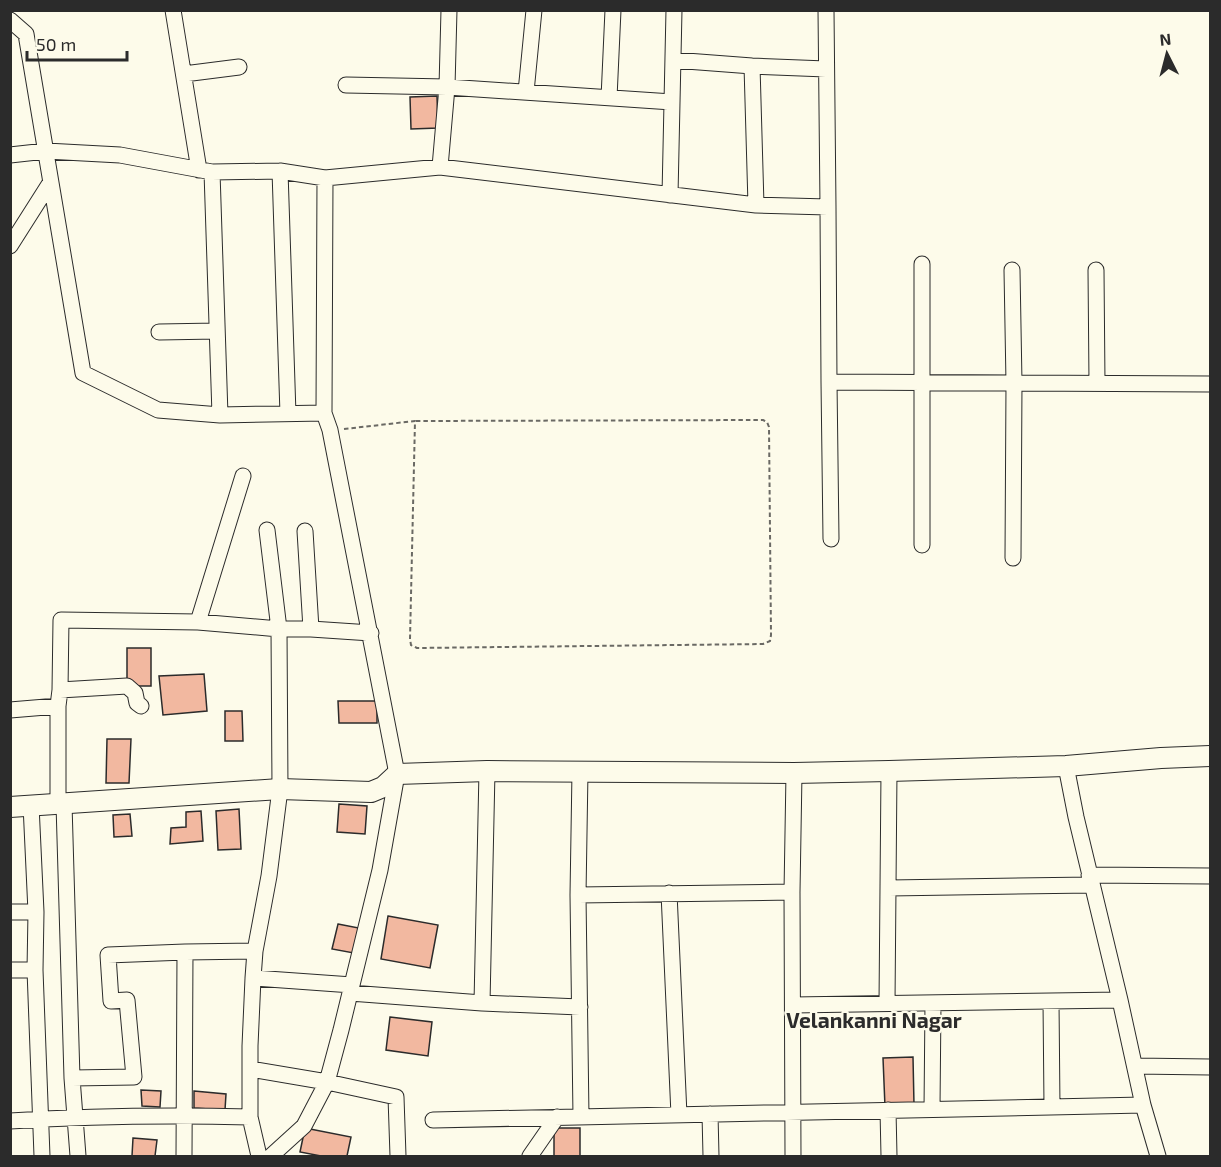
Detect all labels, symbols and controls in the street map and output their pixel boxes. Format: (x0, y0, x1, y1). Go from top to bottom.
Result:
scale bar (27, 24, 128, 62)
north arrow (1137, 24, 1197, 84)
text: N (1159, 29, 1172, 49)
text: 50 m (36, 33, 76, 55)
district label: Velankanni Nagar (786, 1007, 962, 1032)

